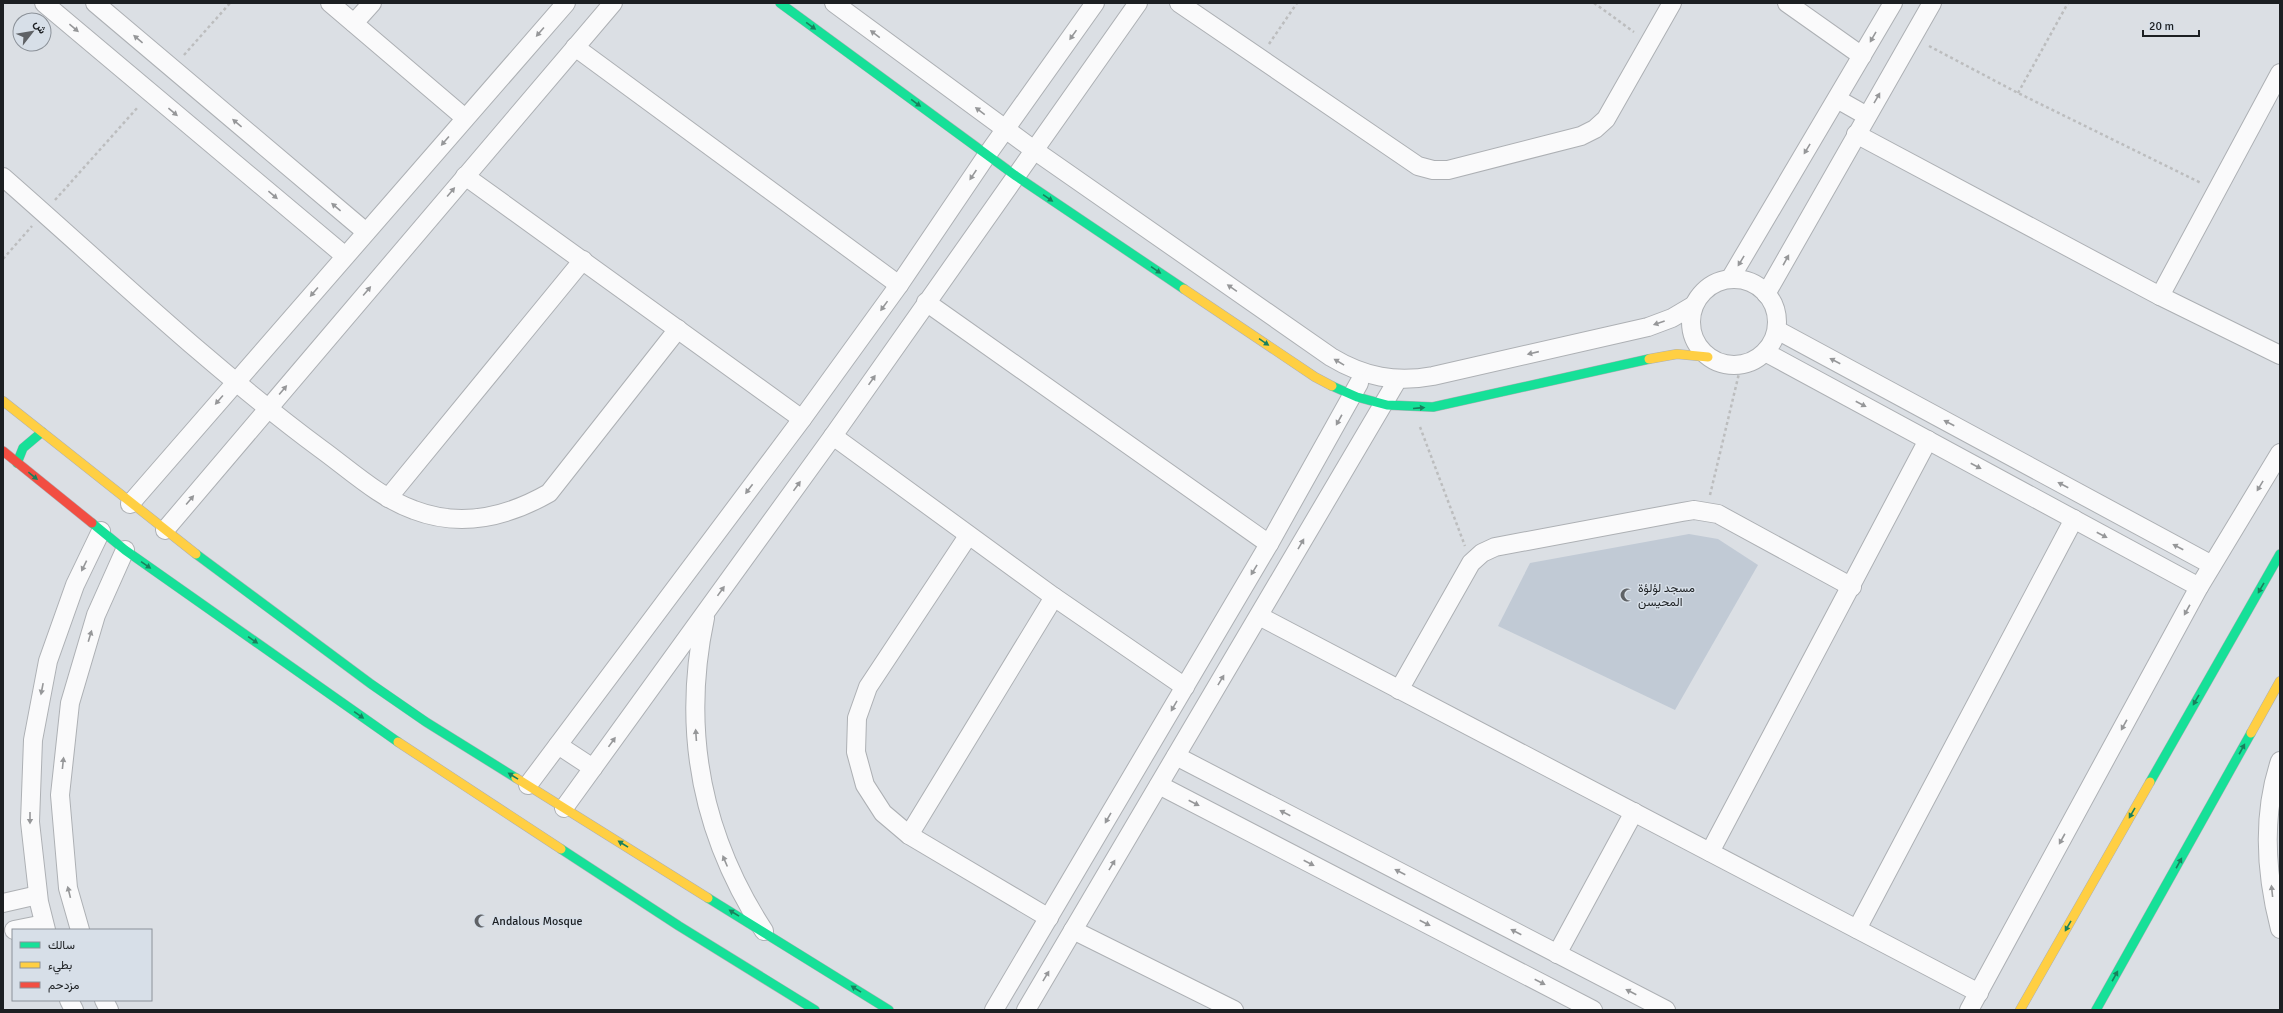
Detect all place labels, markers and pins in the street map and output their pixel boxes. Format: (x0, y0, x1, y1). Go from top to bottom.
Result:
place label: مسجد لؤلؤة المحيسن (1638, 581, 1695, 610)
mosque icon: مسجد لؤلؤة المحيسن (1619, 587, 1635, 603)
mosque icon: Andalous Mosque (473, 913, 489, 929)
place label: Andalous Mosque (492, 914, 583, 929)

